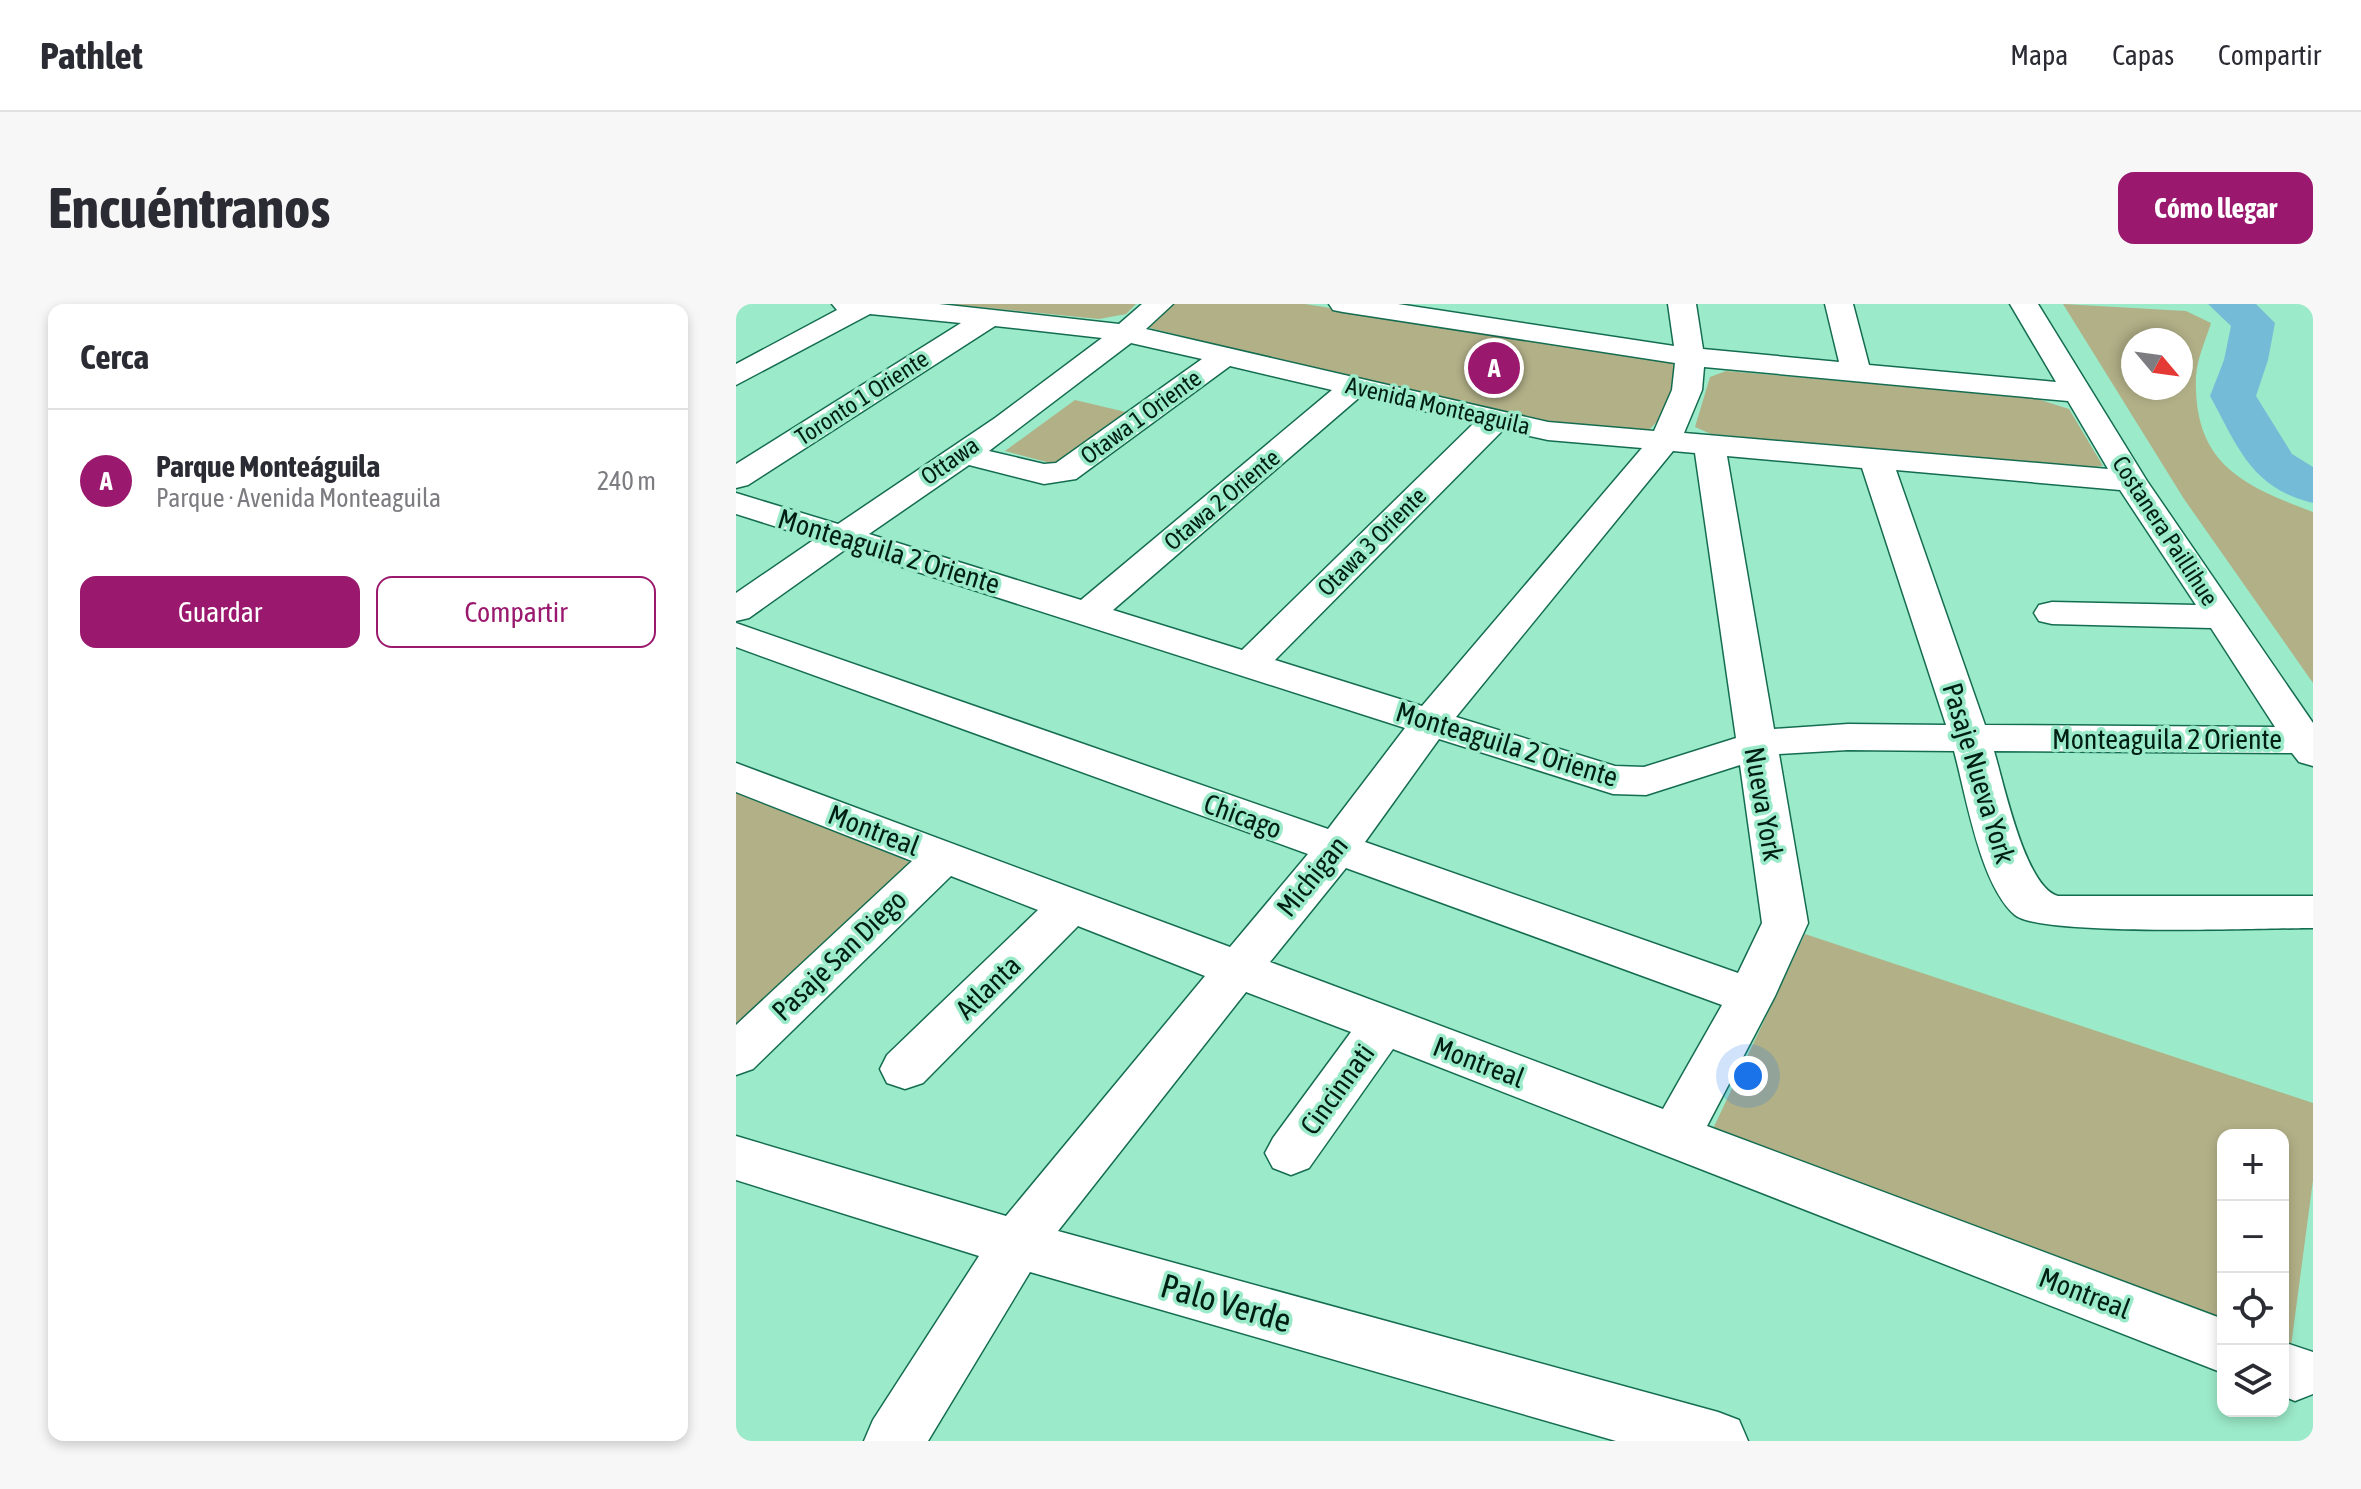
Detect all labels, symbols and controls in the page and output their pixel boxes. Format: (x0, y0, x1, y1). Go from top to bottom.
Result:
text: Pathlet (40, 34, 143, 77)
text: Mapa (2010, 39, 2068, 71)
text: Capas (2112, 39, 2174, 71)
text: Compartir (2218, 39, 2321, 71)
button: Cómo llegar (2118, 172, 2313, 244)
text: Encuéntranos (48, 176, 330, 240)
north arrow (2121, 328, 2193, 400)
text: Cerca (80, 337, 149, 376)
pin: A (1468, 338, 1520, 398)
street label: Toronto 1 Oriente (790, 345, 933, 451)
street label: Otawa 1 Oriente (1075, 364, 1206, 469)
street label: Avenida Monteaguila (1344, 371, 1533, 440)
street label: Ottawa (916, 431, 984, 490)
street label: Otawa 2 Oriente (1159, 444, 1285, 556)
text: Parque Monteáguila (156, 449, 380, 483)
street label: Costanera Paillihue (2107, 451, 2224, 610)
text: A (100, 466, 112, 496)
text: 240 m (597, 466, 656, 496)
street label: Otawa 3 Oriente (1312, 482, 1431, 601)
text: Parque · Avenida Monteaguila (156, 483, 441, 513)
street label: Monteaguila 2 Oriente (774, 502, 1004, 600)
button: Guardar (80, 576, 360, 648)
button: Compartir (376, 576, 656, 648)
street label: Pasaje Nueva York (1936, 679, 2022, 867)
street label: Monteaguila 2 Oriente (1392, 695, 1622, 793)
street label: Monteaguila 2 Oriente (2052, 723, 2282, 755)
street label: Nueva York (1738, 745, 1790, 863)
street label: Chicago (1200, 787, 1286, 845)
street label: Montreal (824, 798, 925, 862)
street label: Michigan (1270, 830, 1354, 922)
street label: Pasaje San Diego (765, 883, 913, 1027)
street label: Atlanta (949, 949, 1027, 1025)
street label: Montreal (1429, 1030, 1530, 1094)
street label: Cincinnati (1293, 1037, 1381, 1141)
your location (1728, 1056, 1768, 1096)
map controls (2217, 1129, 2289, 1417)
button: + (2217, 1129, 2289, 1201)
button: − (2217, 1201, 2289, 1273)
street label: Montreal (2035, 1261, 2136, 1325)
street label: Palo Verde (1156, 1265, 1296, 1340)
button: locate (2217, 1273, 2289, 1345)
button: layers (2217, 1345, 2289, 1417)

